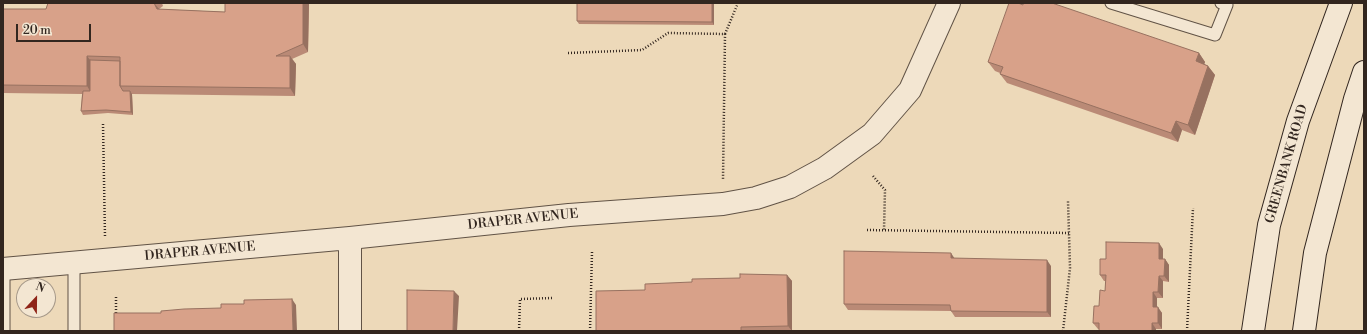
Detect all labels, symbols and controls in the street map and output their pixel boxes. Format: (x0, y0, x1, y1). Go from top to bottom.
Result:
scale bar (18, 16, 93, 42)
text: 20 m (23, 23, 51, 38)
street label: GREENBANK ROAD (1263, 103, 1311, 225)
street label: DRAPER AVENUE (467, 206, 579, 234)
street label: DRAPER AVENUE (144, 239, 256, 265)
north arrow (16, 278, 56, 318)
text: N (33, 280, 47, 296)

